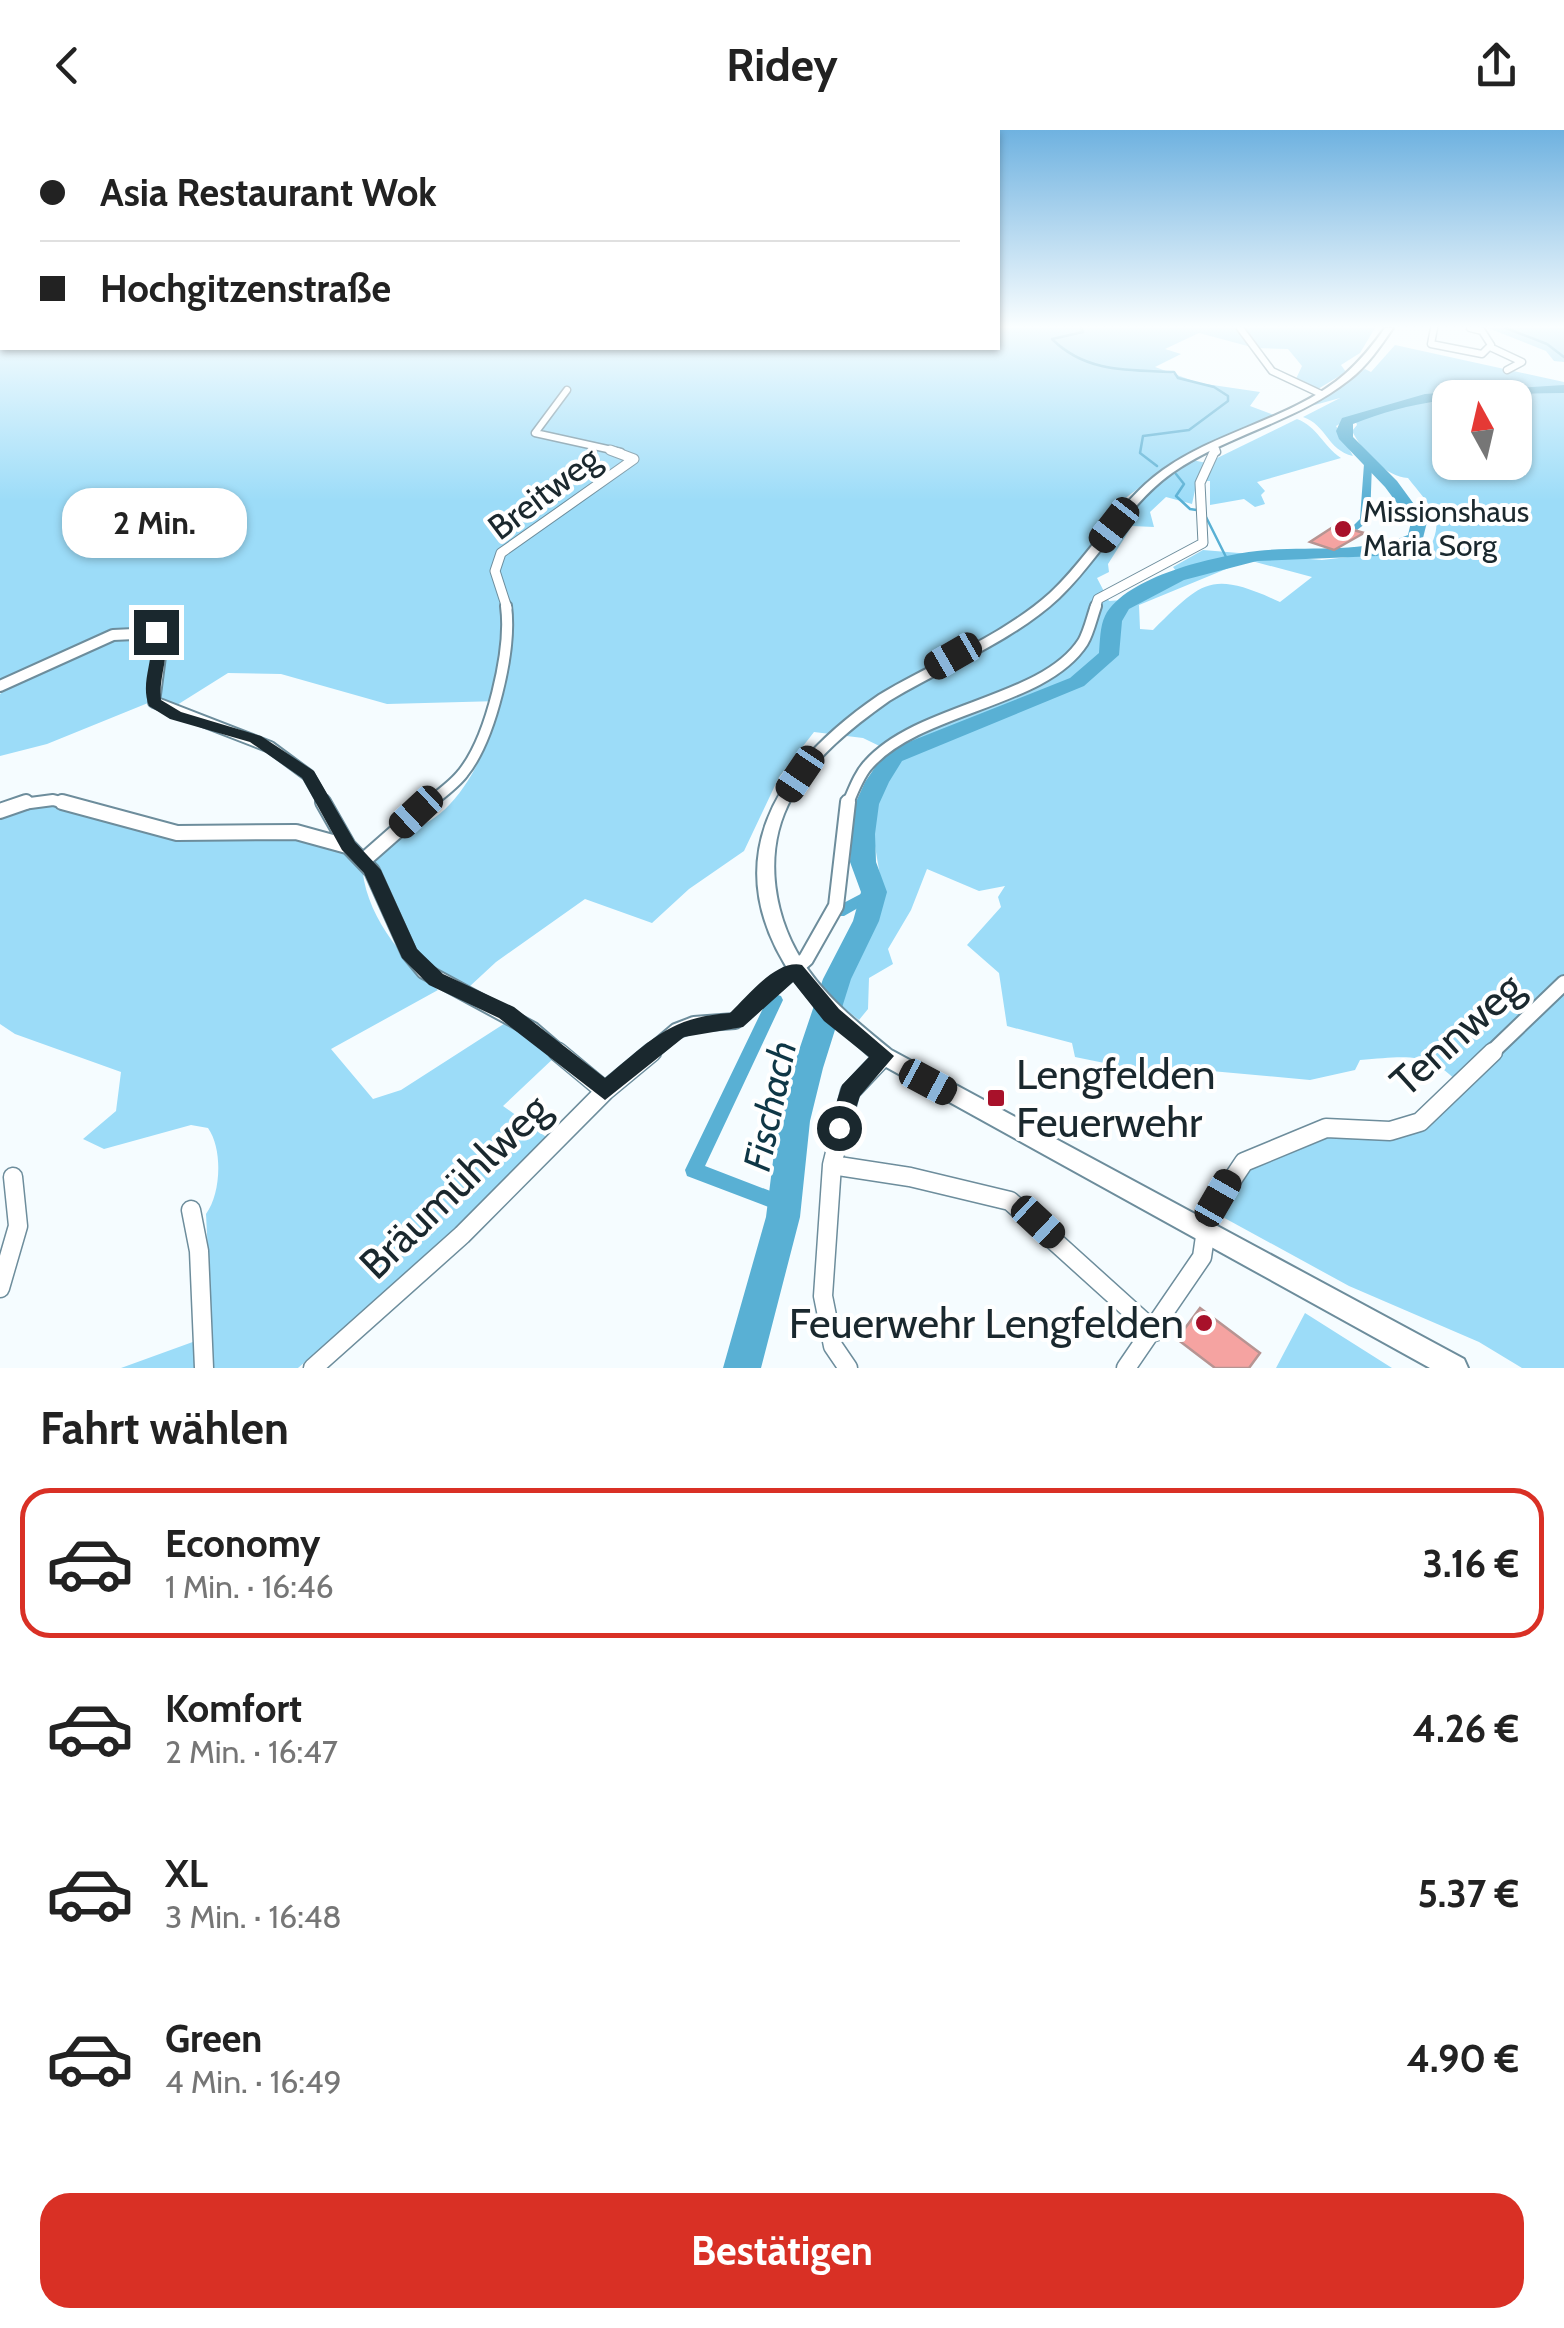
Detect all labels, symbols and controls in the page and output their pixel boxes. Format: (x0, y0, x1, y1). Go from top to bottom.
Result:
icon: back (40, 38, 95, 93)
text: Ridey (726, 38, 838, 92)
icon: share (1469, 38, 1524, 93)
text: Asia Restaurant Wok (100, 169, 437, 216)
text: Hochgitzenstraße (100, 265, 391, 312)
north arrow (1432, 380, 1532, 480)
map controls (1432, 380, 1532, 480)
street label: Breitweg (479, 436, 609, 549)
callout: 2 Min. (64, 487, 248, 557)
car (1084, 492, 1144, 558)
place label: Missionshaus Maria Sorg (1363, 493, 1529, 564)
text: 2 Min. (113, 503, 196, 542)
marker: Missionshaus Maria Sorg (1332, 518, 1354, 540)
route end (134, 610, 179, 655)
car (920, 628, 986, 684)
car (771, 741, 829, 807)
car (384, 781, 448, 843)
street label: Tennweg (1379, 960, 1534, 1107)
water label: Fischach (733, 1037, 806, 1175)
place label: Lengfelden Feuerwehr (1016, 1048, 1216, 1148)
car (894, 1055, 962, 1109)
street label: Bräumühlweg (348, 1082, 561, 1289)
marker: Lengfelden Feuerwehr (985, 1087, 1007, 1109)
route start (817, 1106, 862, 1151)
car (1190, 1165, 1246, 1231)
car (1006, 1191, 1070, 1253)
place label: Feuerwehr Lengfelden (789, 1297, 1184, 1349)
marker: Feuerwehr Lengfelden (1193, 1312, 1215, 1334)
text: Fahrt wählen (40, 1401, 289, 1455)
icon: car (45, 1518, 135, 1608)
text: Economy (165, 1520, 320, 1567)
text: 3.16 € (1422, 1540, 1519, 1587)
text: 1 Min. · 16:46 (165, 1567, 334, 1606)
icon: car (45, 1683, 135, 1773)
text: Komfort (165, 1685, 302, 1732)
text: 4.26 € (1413, 1705, 1519, 1752)
text: 2 Min. · 16:47 (165, 1732, 338, 1771)
icon: car (45, 1848, 135, 1938)
text: XL (165, 1850, 208, 1897)
text: 5.37 € (1417, 1870, 1519, 1917)
text: 3 Min. · 16:48 (165, 1897, 342, 1936)
icon: car (45, 2013, 135, 2103)
text: Green (165, 2015, 262, 2062)
text: 4.90 € (1406, 2035, 1519, 2082)
text: 4 Min. · 16:49 (165, 2062, 342, 2101)
button: Bestätigen (40, 2193, 1524, 2308)

